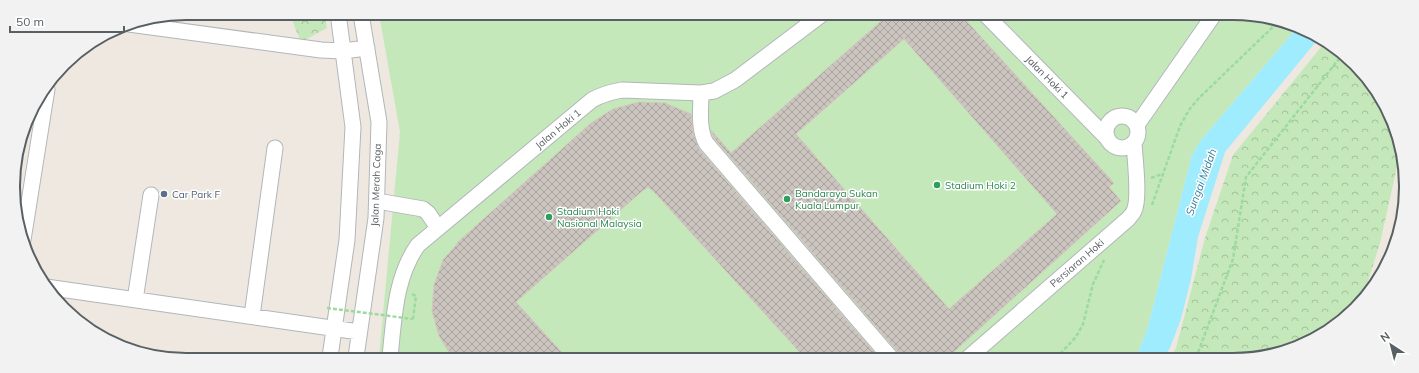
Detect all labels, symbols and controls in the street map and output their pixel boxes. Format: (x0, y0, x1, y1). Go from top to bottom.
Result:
scale bar (10, 8, 124, 34)
text: 50 m (16, 14, 44, 29)
street label: Jalan Hoki 1 (1023, 53, 1071, 101)
street label: Jalan Hoki 1 (533, 106, 583, 152)
street label: Jalan Merah Caga (368, 143, 384, 227)
water label: Sungai Midah (1182, 147, 1220, 217)
place label: Stadium Hoki 2 (945, 179, 1016, 192)
marker: Stadium Hoki 2 (932, 180, 942, 190)
place label: Bandaraya Sukan Kuala Lumpur (795, 187, 878, 212)
place label: Car Park F (172, 188, 221, 201)
marker: Car Park F (159, 189, 169, 199)
marker: Bandaraya Sukan Kuala Lumpur (782, 194, 792, 204)
place label: Stadium Hoki Nasional Malaysia (557, 205, 642, 230)
marker: Stadium Hoki Nasional Malaysia (544, 212, 554, 222)
street label: Persiaran Hoki (1047, 236, 1107, 290)
north arrow (1371, 325, 1411, 365)
text: N (1378, 329, 1393, 345)

